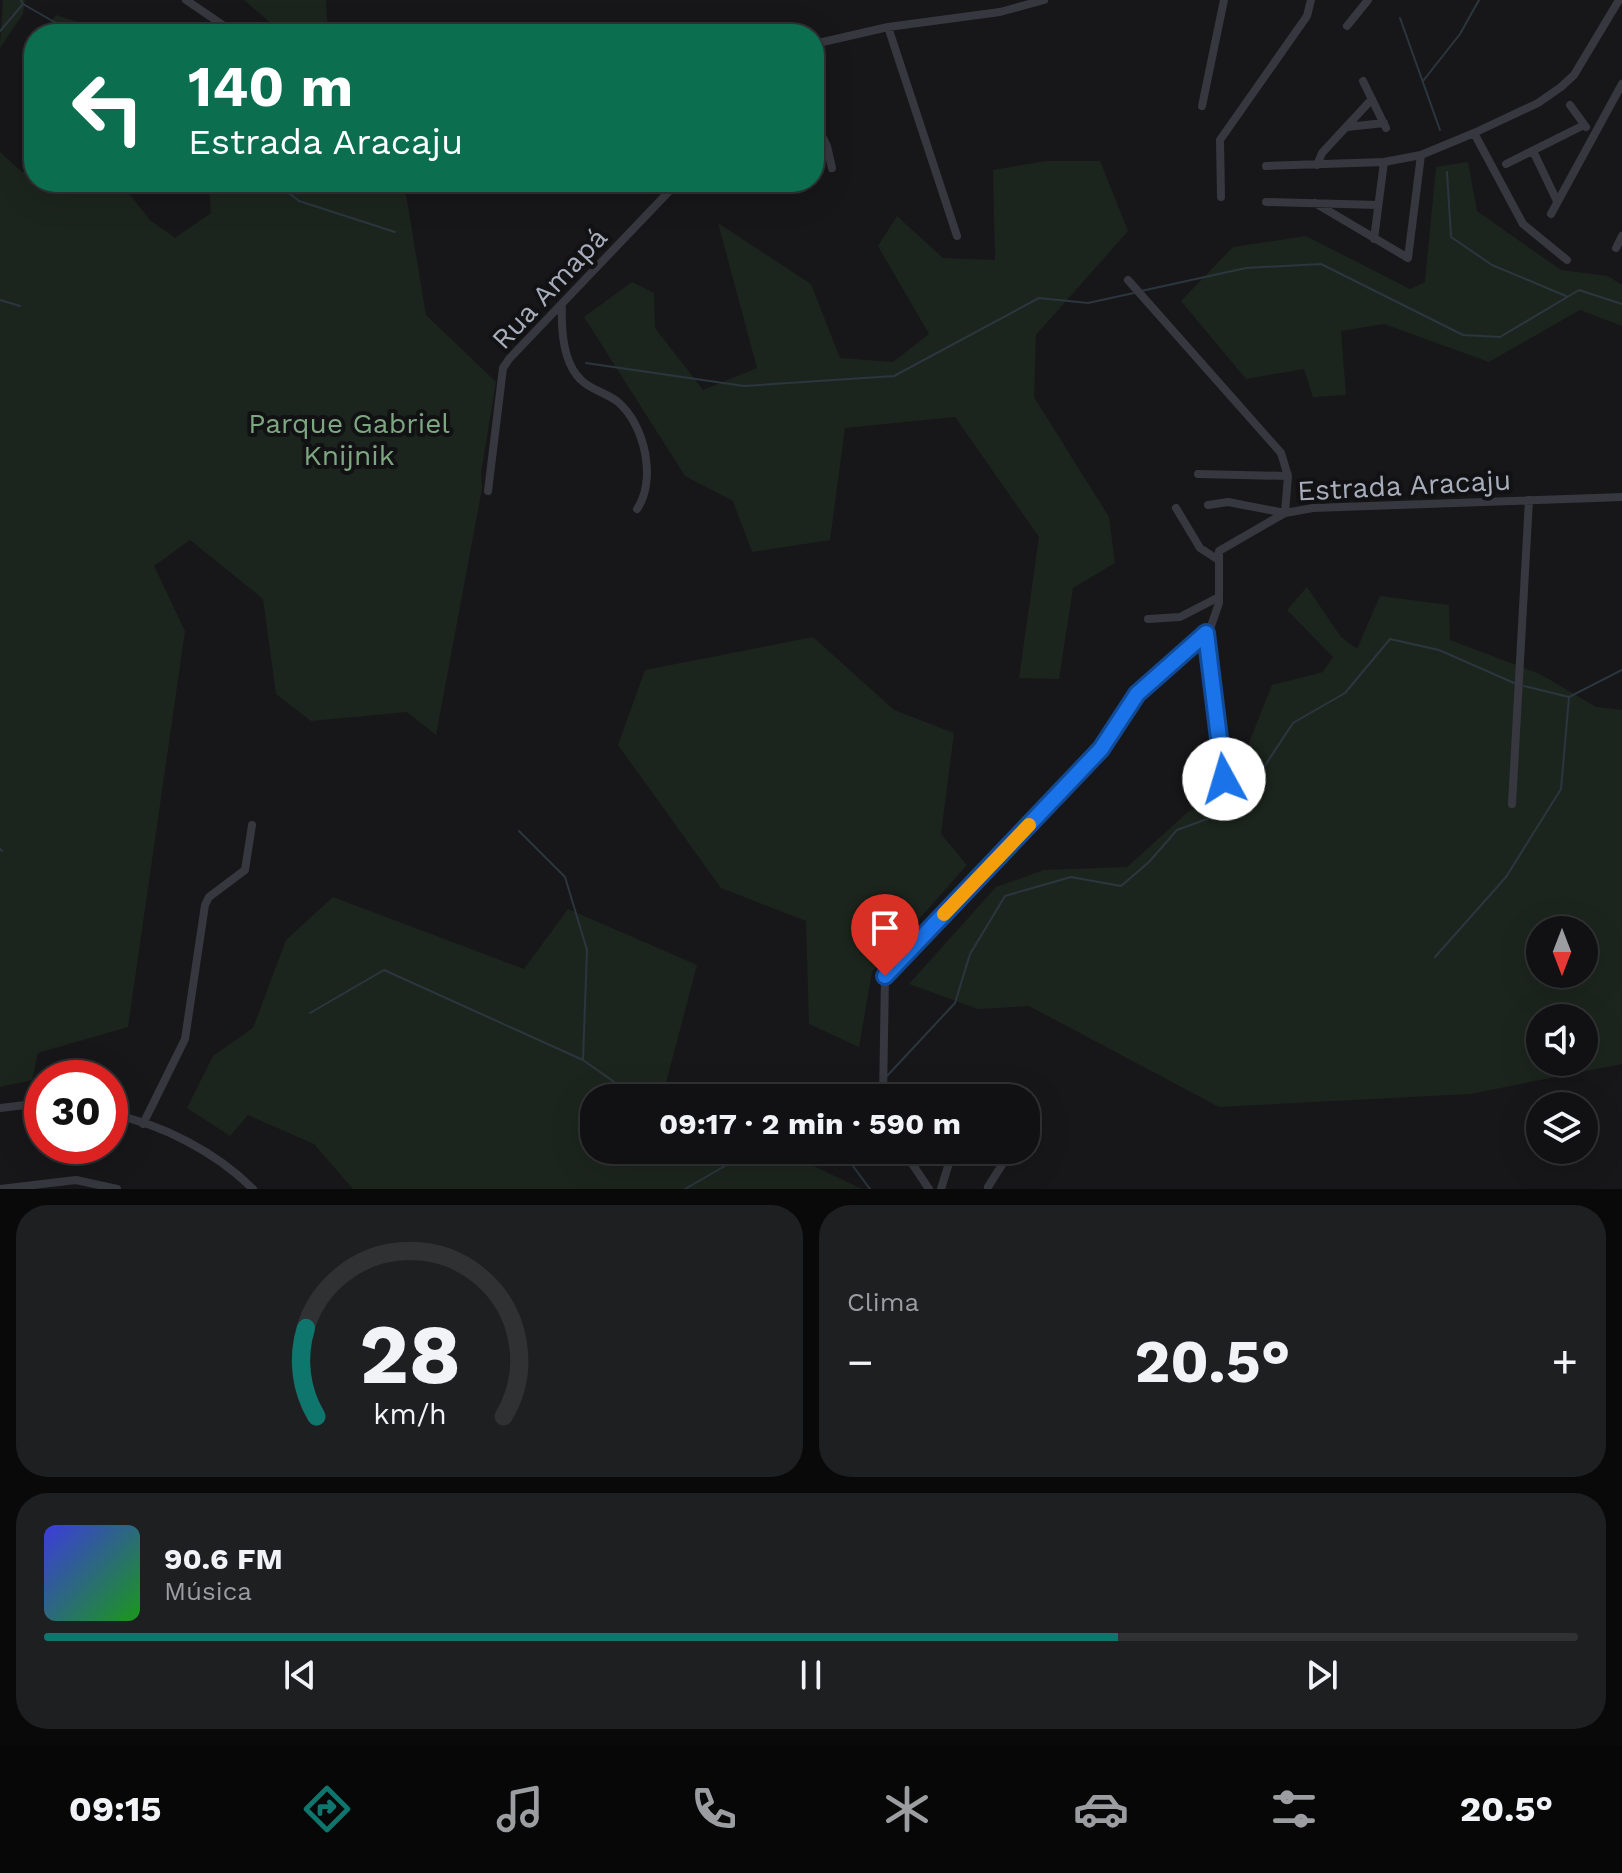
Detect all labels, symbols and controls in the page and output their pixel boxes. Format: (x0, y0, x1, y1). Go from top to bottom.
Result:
text: 140 m (188, 54, 353, 120)
icon: left (56, 56, 160, 160)
text: Estrada Aracaju (188, 121, 463, 163)
street label: Rua Amapá (485, 221, 614, 356)
park label: Parque Gabriel Knijnik (248, 407, 450, 472)
street label: Estrada Aracaju (1296, 463, 1512, 508)
position arrow (1182, 737, 1266, 821)
pin (851, 894, 919, 976)
icon: arrive (863, 906, 907, 950)
north arrow (1526, 916, 1598, 988)
map controls (1526, 916, 1598, 1164)
button: sound (1526, 1004, 1598, 1076)
speed limit sign: 30 (24, 1060, 128, 1164)
button: layers (1526, 1092, 1598, 1164)
text: 09:17 · 2 min · 590 m (659, 1106, 961, 1141)
text: Clima (847, 1287, 919, 1317)
text: 28 (359, 1306, 460, 1403)
text: 20.5° (1135, 1326, 1290, 1397)
text: − (847, 1336, 874, 1388)
text: + (1551, 1336, 1578, 1388)
text: km/h (373, 1397, 446, 1431)
text: 90.6 FM (164, 1541, 283, 1576)
text: Música (164, 1576, 252, 1606)
icon: previous (278, 1653, 322, 1697)
icon: pause (789, 1653, 833, 1697)
icon: next (1300, 1653, 1344, 1697)
icon: directions (299, 1781, 355, 1837)
icon: music (492, 1781, 548, 1837)
icon: phone (686, 1781, 742, 1837)
icon: climate (879, 1781, 935, 1837)
icon: car (1073, 1781, 1129, 1837)
icon: filters (1266, 1781, 1322, 1837)
text: 09:15 (69, 1788, 161, 1830)
text: 20.5° (1460, 1788, 1553, 1830)

